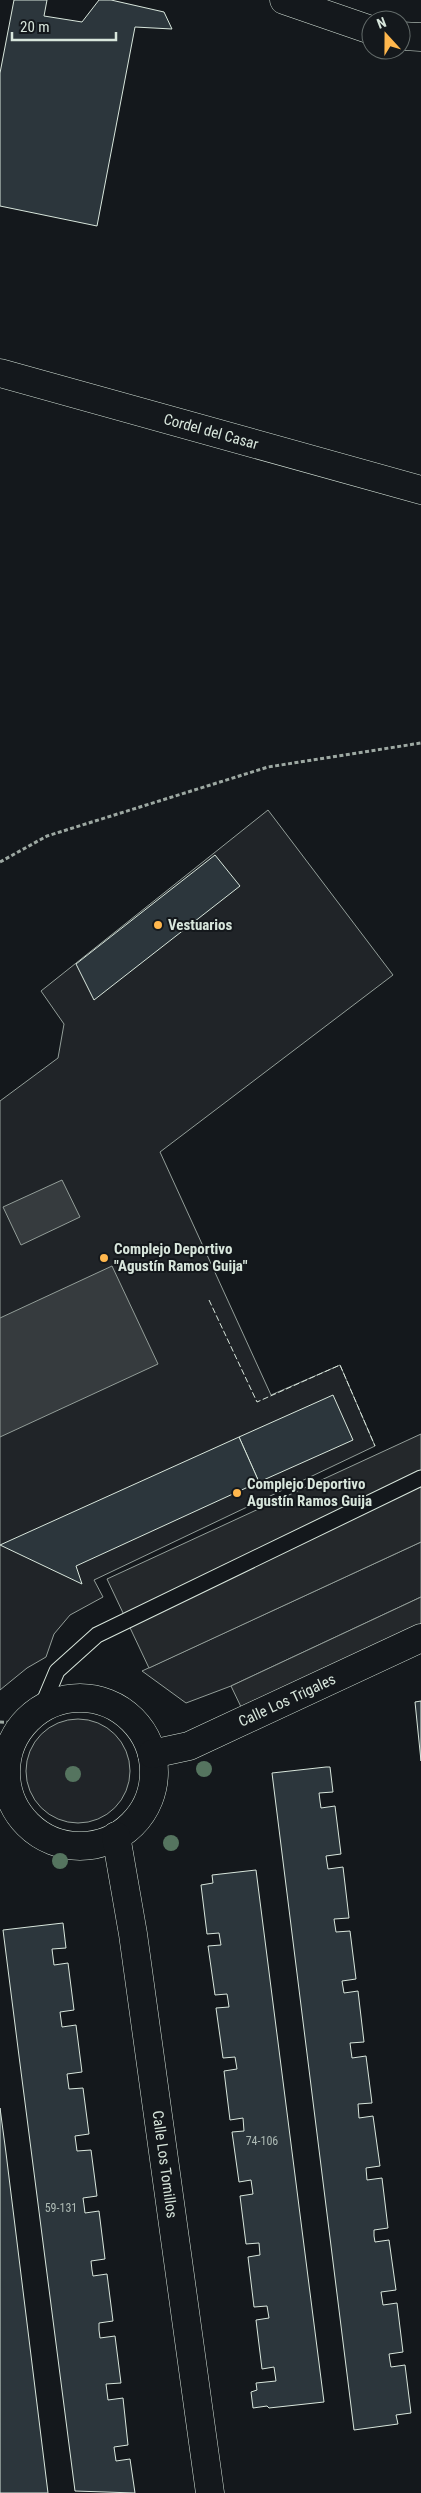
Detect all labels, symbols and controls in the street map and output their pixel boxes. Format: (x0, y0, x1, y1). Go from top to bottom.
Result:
scale bar (12, 10, 116, 42)
north arrow (361, 10, 411, 60)
text: N (374, 14, 388, 32)
text: 20 m (20, 18, 50, 36)
street label: Cordel del Casar (162, 410, 261, 453)
place label: Vestuarios (168, 916, 233, 934)
marker: Vestuarios (152, 919, 164, 931)
place label: Complejo Deportivo "Agustín Ramos Guija" (114, 1240, 248, 1275)
marker: Complejo Deportivo "Agustín Ramos Guija" (98, 1252, 110, 1264)
place label: Complejo Deportivo Agustín Ramos Guija (247, 1475, 372, 1510)
marker: Complejo Deportivo Agustín Ramos Guija (231, 1487, 243, 1499)
street label: Calle Los Trigales (236, 1670, 339, 1731)
street label: Calle Los Tomillos (148, 2109, 181, 2219)
house number: 74-106 (246, 2134, 278, 2148)
house number: 59-131 (45, 2201, 77, 2215)

